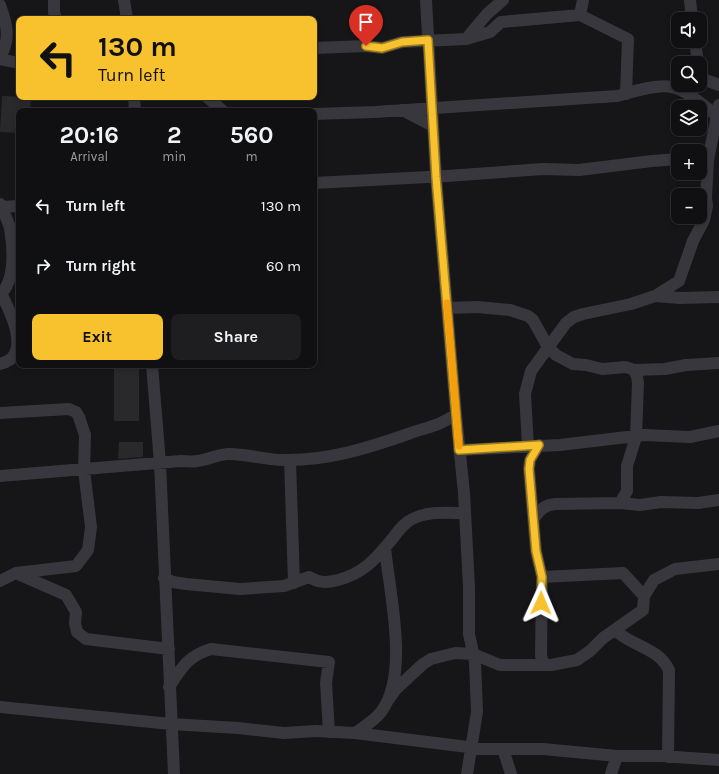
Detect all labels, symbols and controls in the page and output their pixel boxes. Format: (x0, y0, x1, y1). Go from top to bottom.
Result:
pin (349, 5, 383, 46)
icon: arrive (355, 11, 377, 33)
map controls (671, 12, 707, 224)
button: sound (671, 12, 707, 48)
text: 130 m (98, 30, 177, 63)
icon: left (32, 32, 84, 84)
button: search (671, 56, 707, 92)
text: Turn left (98, 64, 166, 86)
button: layers (671, 100, 707, 136)
text: 20:16 (60, 121, 119, 149)
text: 2 (167, 121, 182, 149)
text: 560 (230, 121, 273, 149)
button: + (671, 144, 707, 180)
text: Arrival (70, 149, 108, 164)
text: min (162, 149, 186, 164)
text: m (246, 149, 258, 164)
button: − (671, 188, 707, 224)
icon: left (32, 195, 54, 217)
text: Turn left (66, 197, 125, 215)
text: 130 m (261, 197, 301, 215)
icon: right (32, 255, 54, 277)
text: Turn right (66, 257, 136, 275)
text: 60 m (266, 257, 301, 275)
button: Exit (32, 314, 163, 360)
button: Share (171, 314, 301, 360)
position arrow (520, 582, 562, 624)

